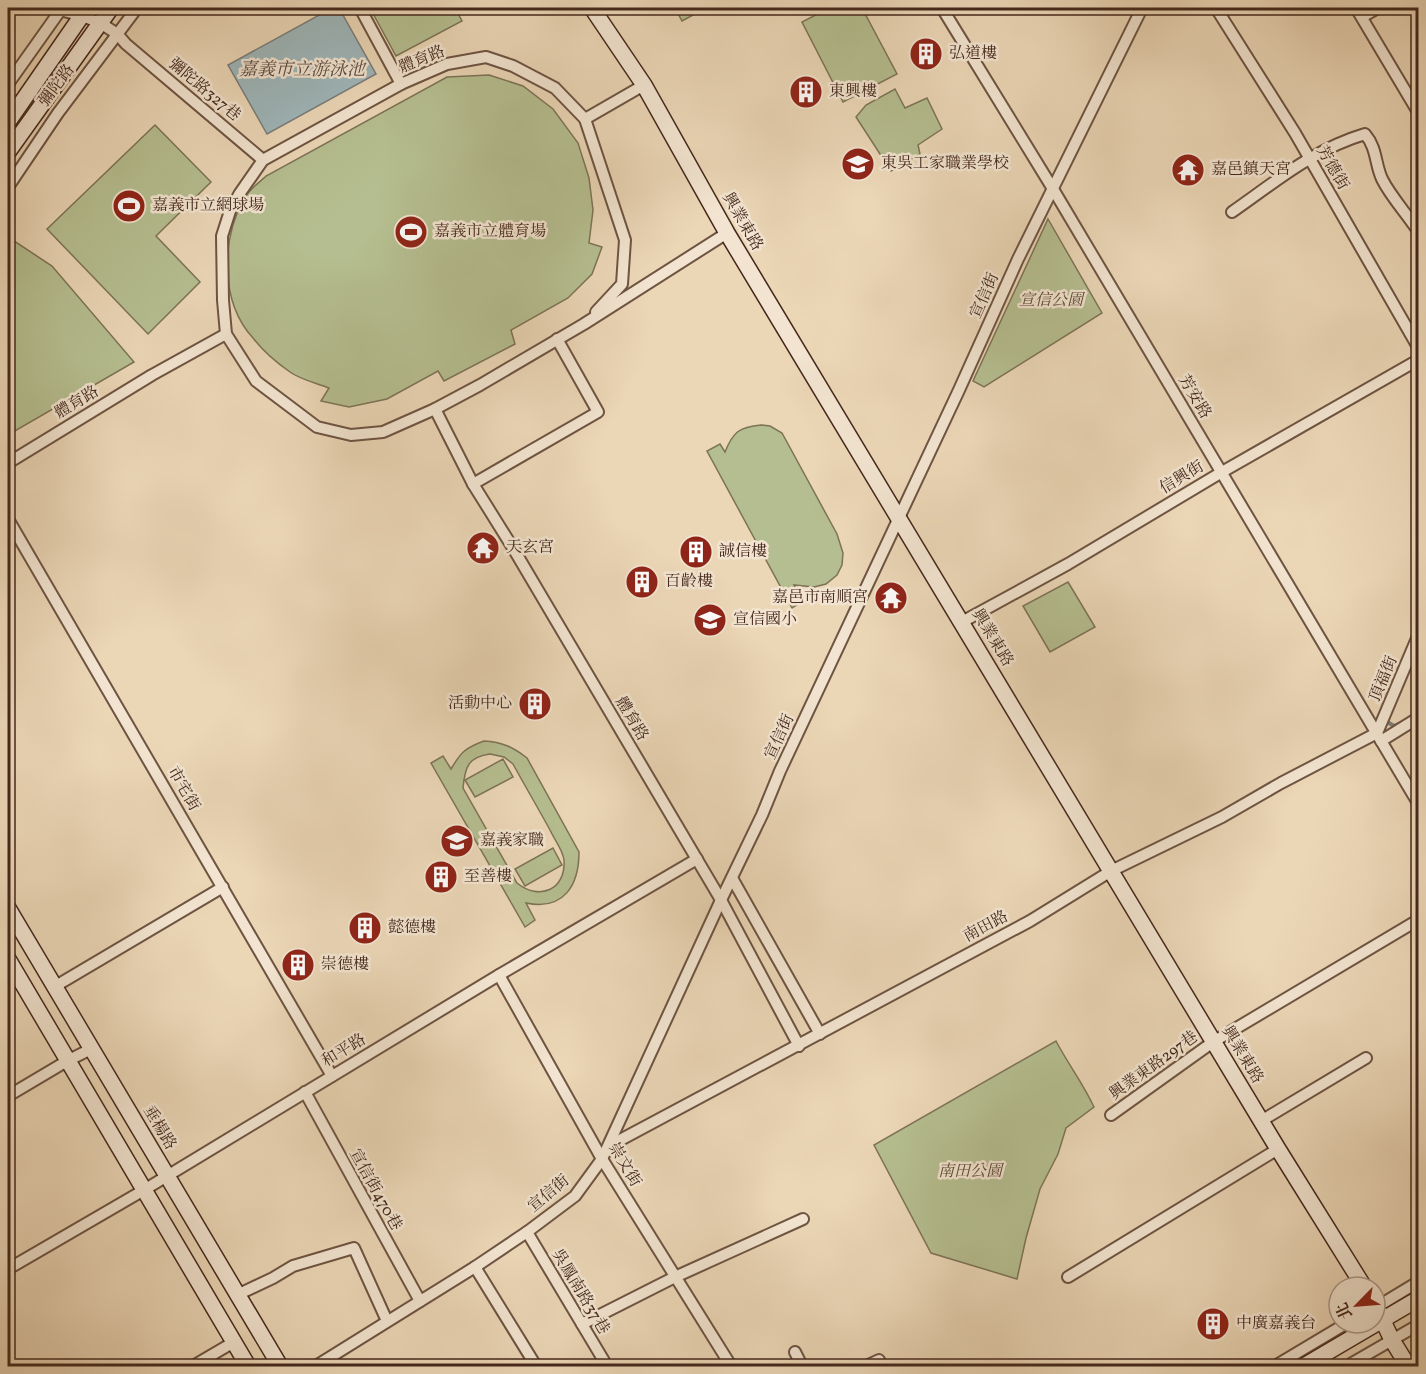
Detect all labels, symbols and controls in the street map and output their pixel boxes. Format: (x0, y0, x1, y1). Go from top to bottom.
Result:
building icon: 弘道樓 (908, 36, 944, 72)
street label: 體育路 (396, 41, 448, 79)
place label: 弘道樓 (949, 43, 997, 65)
street label: 彌陀路327巷 (163, 53, 245, 127)
water label: 嘉義市立游泳池 (239, 58, 367, 83)
street label: 彌陀路 (34, 60, 80, 112)
building icon: 東興樓 (788, 74, 824, 110)
place label: 東興樓 (829, 81, 877, 103)
street label: 芳德街 (1310, 142, 1354, 194)
school or university icon: 東吳工家職業學校 (840, 146, 876, 182)
temple icon: 嘉邑鎮天宮 (1170, 152, 1206, 188)
place label: 東吳工家職業學校 (881, 153, 1009, 175)
place label: 嘉邑鎮天宮 (1211, 159, 1291, 181)
sports icon: 嘉義市立網球場 (111, 188, 147, 224)
street label: 興業東路 (716, 189, 768, 255)
place label: 嘉義市立網球場 (152, 195, 264, 217)
sports icon: 嘉義市立體育場 (393, 214, 429, 250)
place label: 嘉義市立體育場 (434, 221, 546, 243)
street label: 宣信街 (965, 270, 1005, 322)
park label: 宣信公園 (1019, 290, 1086, 312)
street label: 芳安路 (1172, 371, 1216, 423)
street label: 體育路 (51, 381, 103, 425)
street label: 信興街 (1156, 456, 1208, 500)
temple icon: 天玄宮 (465, 530, 501, 566)
building icon: 誠信樓 (678, 534, 714, 570)
place label: 天玄宮 (506, 537, 554, 559)
place label: 誠信樓 (719, 541, 767, 563)
building icon: 百齡樓 (624, 564, 660, 600)
place label: 百齡樓 (665, 571, 713, 593)
temple icon: 嘉邑市南順宮 (873, 580, 909, 616)
place label: 嘉邑市南順宮 (772, 587, 868, 609)
school or university icon: 宣信國小 (692, 602, 728, 638)
street label: 興業東路 (966, 605, 1018, 671)
place label: 宣信國小 (733, 609, 797, 631)
street label: 頂福街 (1364, 653, 1404, 705)
building icon: 活動中心 (517, 686, 553, 722)
place label: 活動中心 (448, 693, 512, 715)
street label: 體育路 (609, 693, 653, 745)
street label: 宣信街 (760, 711, 800, 763)
street label: 市宅街 (161, 763, 205, 815)
school or university icon: 嘉義家職 (439, 823, 475, 859)
place label: 嘉義家職 (480, 830, 544, 852)
building icon: 至善樓 (423, 859, 459, 895)
place label: 至善樓 (464, 866, 512, 888)
street label: 南田路 (960, 906, 1012, 948)
building icon: 懿德樓 (347, 910, 383, 946)
place label: 懿德樓 (388, 917, 436, 939)
building icon: 崇德樓 (280, 947, 316, 983)
place label: 崇德樓 (321, 954, 369, 976)
street label: 興業東路 (1216, 1022, 1268, 1088)
street label: 興業東路297巷 (1105, 1026, 1203, 1106)
street label: 和平路 (318, 1029, 370, 1073)
street label: 垂楊路 (137, 1102, 181, 1154)
street label: 崇文街 (602, 1139, 646, 1191)
street label: 宣信街470巷 (343, 1145, 407, 1235)
park label: 南田公園 (938, 1161, 1005, 1183)
street label: 宣信街 (524, 1170, 574, 1218)
street label: 吳鳳南路37巷 (546, 1245, 614, 1339)
north arrow (1327, 1275, 1387, 1335)
text: 北 (1332, 1299, 1359, 1322)
building icon: 中廣嘉義台 (1195, 1306, 1231, 1342)
place label: 中廣嘉義台 (1236, 1313, 1316, 1335)

